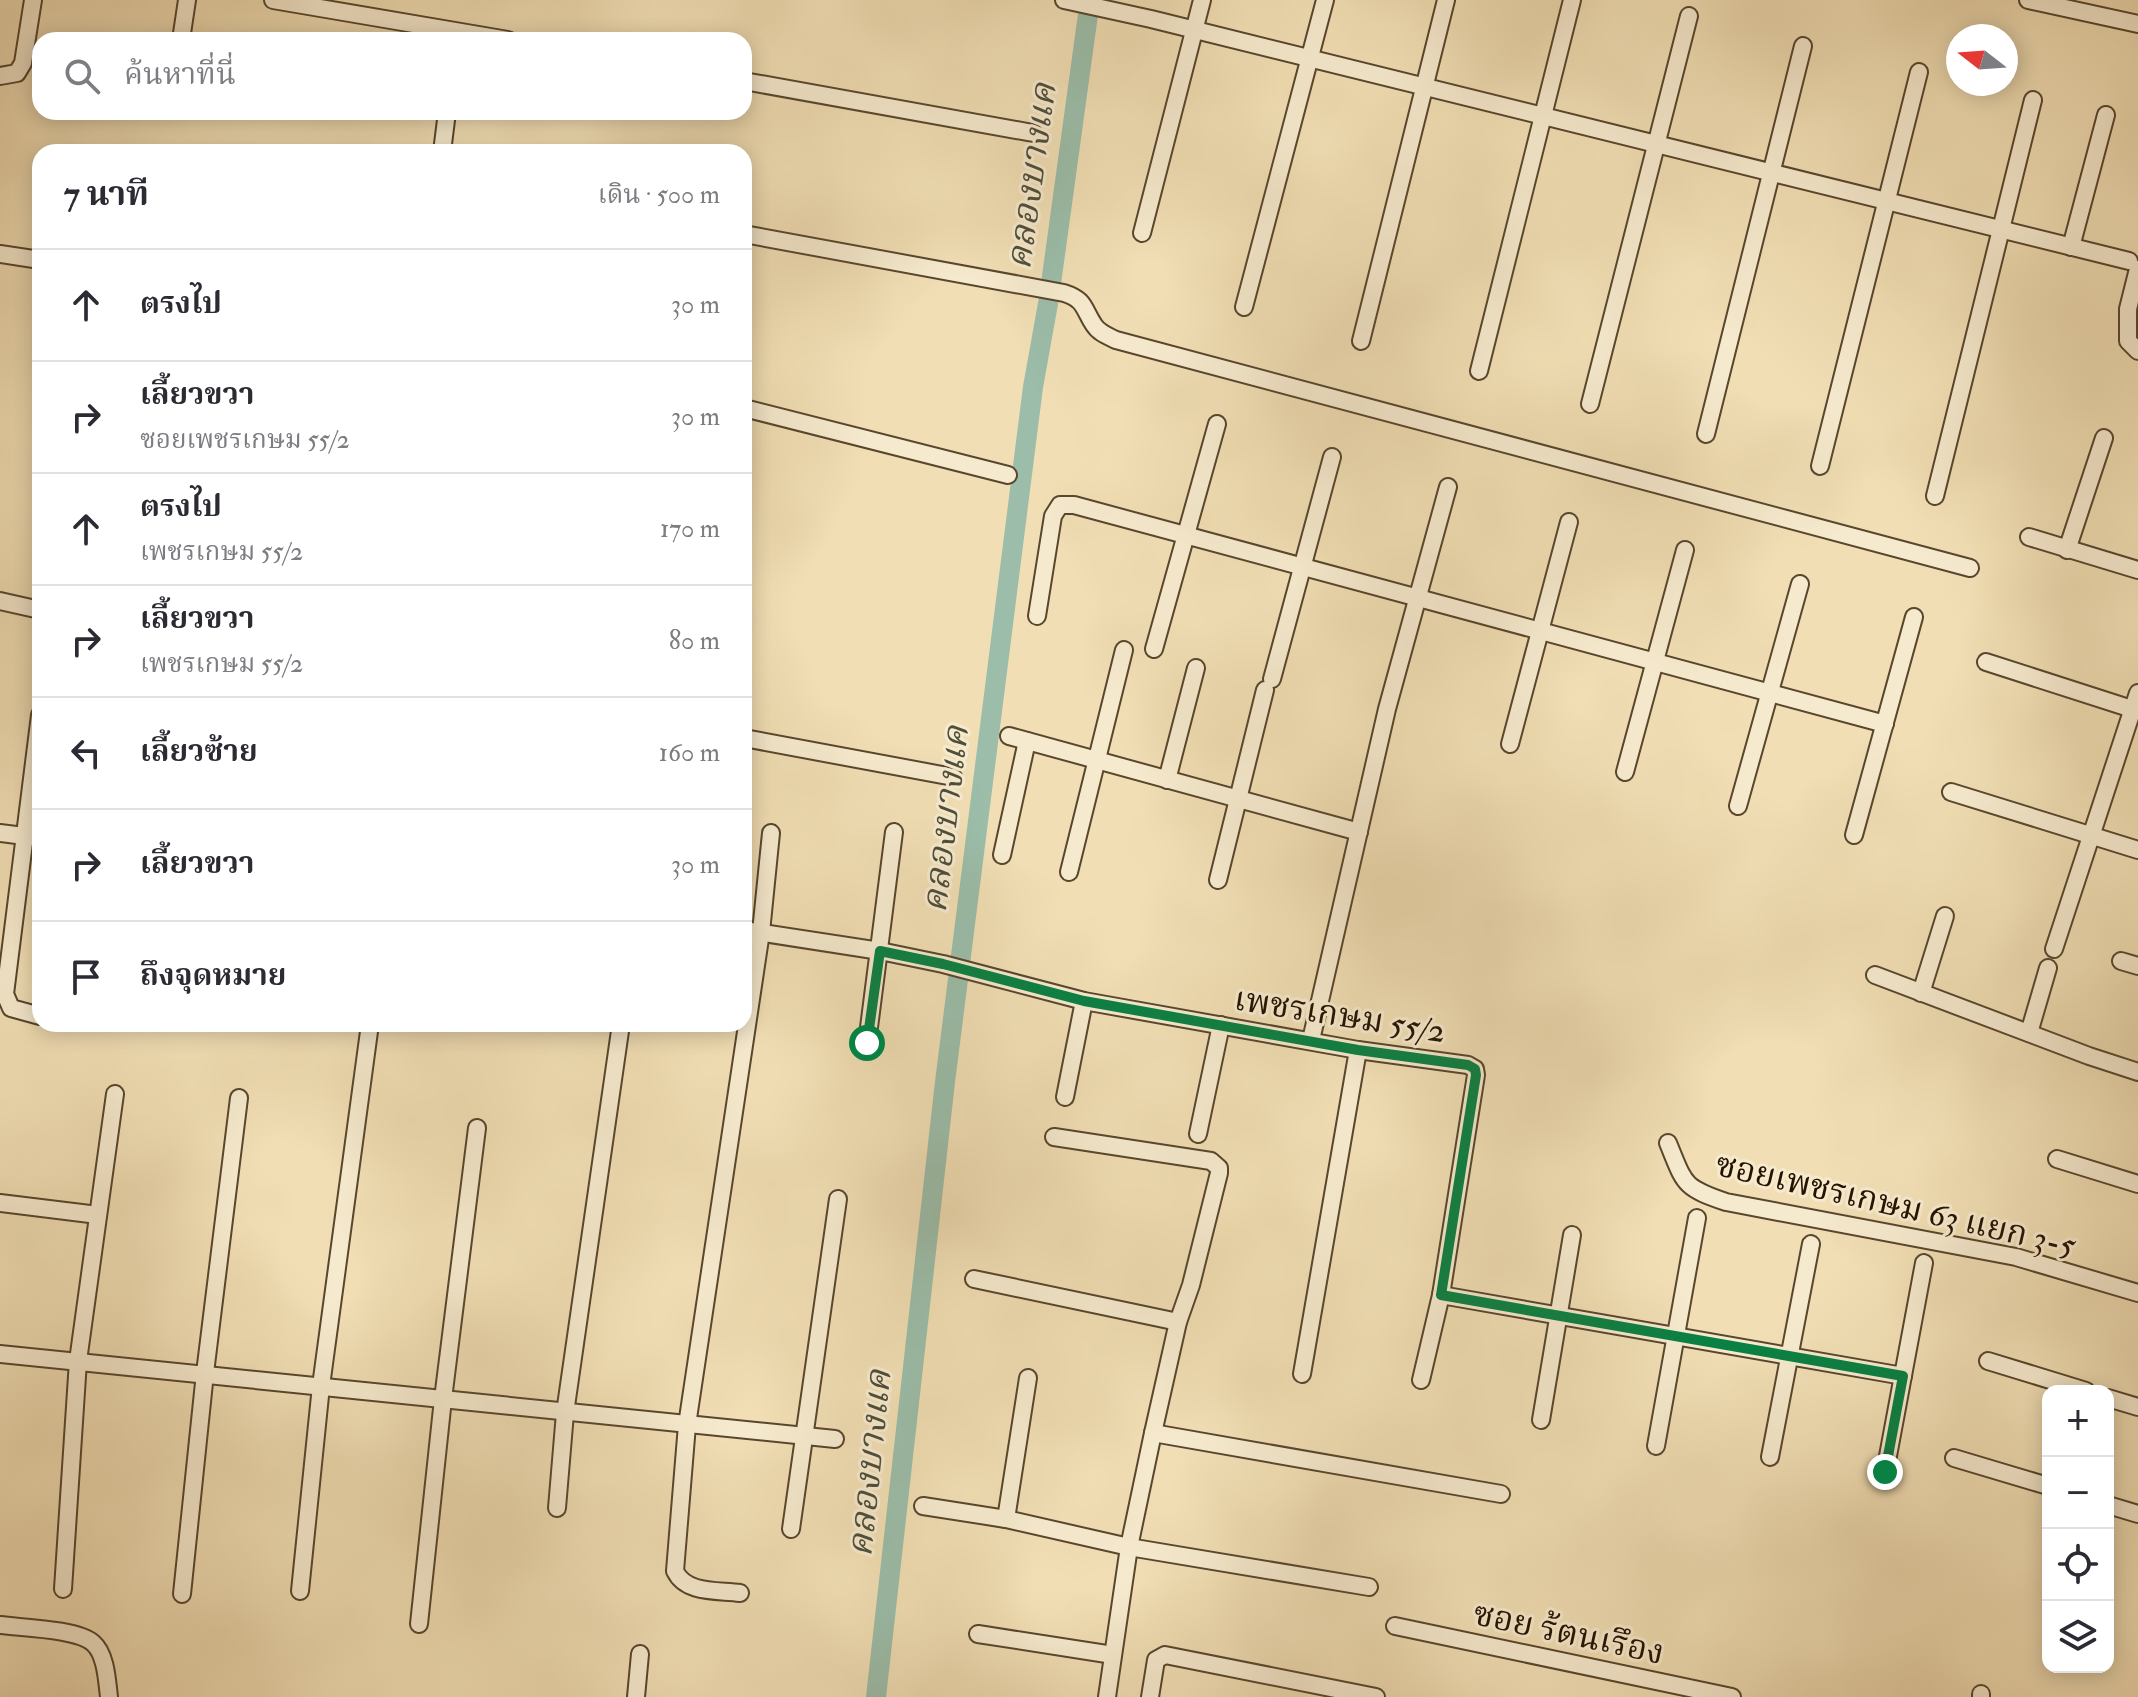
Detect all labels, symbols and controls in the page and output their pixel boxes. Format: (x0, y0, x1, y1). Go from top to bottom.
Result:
north arrow (1946, 24, 2018, 96)
search box (32, 32, 752, 120)
icon: search (60, 54, 104, 98)
text: ค้นหาที่นี่ (124, 56, 236, 93)
water label: คลองบางแค (996, 79, 1067, 272)
text: 7 นาที (64, 173, 149, 216)
text: เดิน · 500 m (598, 179, 720, 211)
icon: ahead (64, 283, 108, 327)
text: ตรงไป (140, 285, 222, 322)
text: 30 m (671, 289, 720, 321)
text: เลี้ยวขวา (140, 376, 254, 413)
icon: right (64, 395, 108, 439)
text: 30 m (671, 401, 720, 433)
text: ซอยเพชรเกษม 55/2 (140, 424, 350, 456)
text: ตรงไป (140, 488, 222, 525)
icon: ahead (64, 507, 108, 551)
text: 170 m (660, 513, 720, 545)
text: เพชรเกษม 55/2 (140, 536, 303, 568)
text: เลี้ยวขวา (140, 600, 254, 637)
icon: right (64, 619, 108, 663)
text: 80 m (669, 625, 720, 657)
text: เพชรเกษม 55/2 (140, 648, 303, 680)
water label: คลองบางแค (912, 722, 979, 915)
icon: left (64, 731, 108, 775)
text: เลี้ยวซ้าย (140, 733, 258, 770)
text: 160 m (659, 737, 720, 769)
icon: right (64, 843, 108, 887)
text: เลี้ยวขวา (140, 845, 254, 882)
text: 30 m (671, 849, 720, 881)
icon: arrive (64, 955, 108, 999)
text: ถึงจุดหมาย (140, 957, 286, 994)
street label: เพชรเกษม 55/2 (1231, 978, 1449, 1053)
route start (849, 1025, 885, 1061)
street label: ซอยเพชรเกษม 63 แยก 3-5 (1711, 1143, 2080, 1268)
water label: คลองบางแค (837, 1366, 902, 1559)
map controls (2042, 1385, 2114, 1673)
button: + (2042, 1385, 2114, 1457)
route end (1867, 1454, 1903, 1490)
button: − (2042, 1457, 2114, 1529)
button: locate (2042, 1529, 2114, 1601)
street label: ซอย ร้ตนเรึอง (1469, 1592, 1668, 1675)
button: layers (2042, 1601, 2114, 1673)

